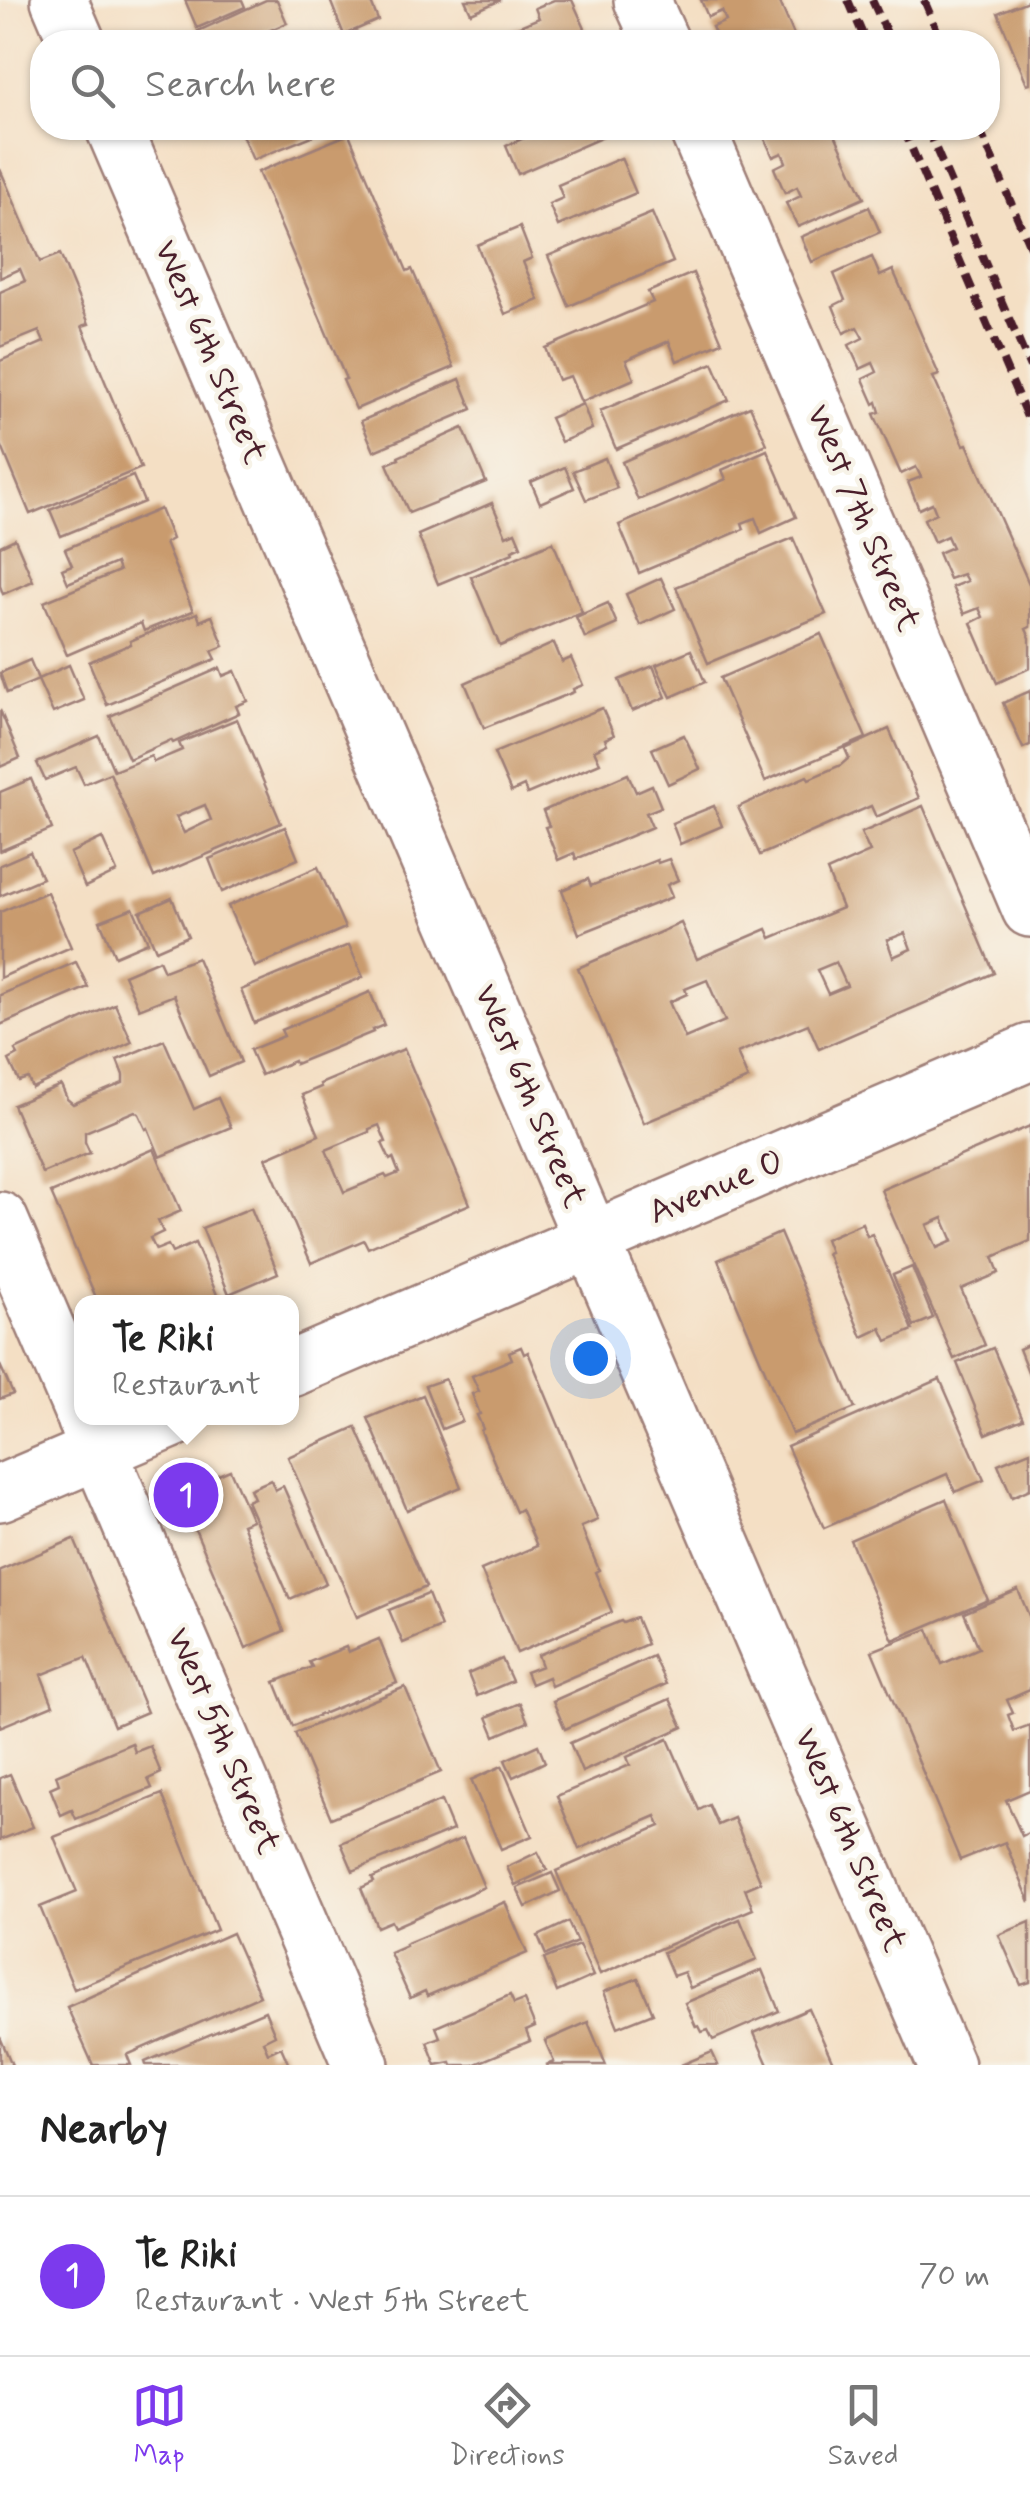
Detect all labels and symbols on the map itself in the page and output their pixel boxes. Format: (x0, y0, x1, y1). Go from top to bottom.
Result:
street label: West 6th Street (142, 233, 278, 471)
street label: West 7th Street (795, 398, 932, 639)
street label: West 6th Street (462, 977, 598, 1215)
street label: Avenue O (642, 1138, 790, 1236)
your location (565, 1333, 616, 1384)
pin: 1 (154, 1458, 218, 1532)
street label: West 5th Street (155, 1621, 291, 1861)
street label: West 6th Street (782, 1721, 918, 1959)

